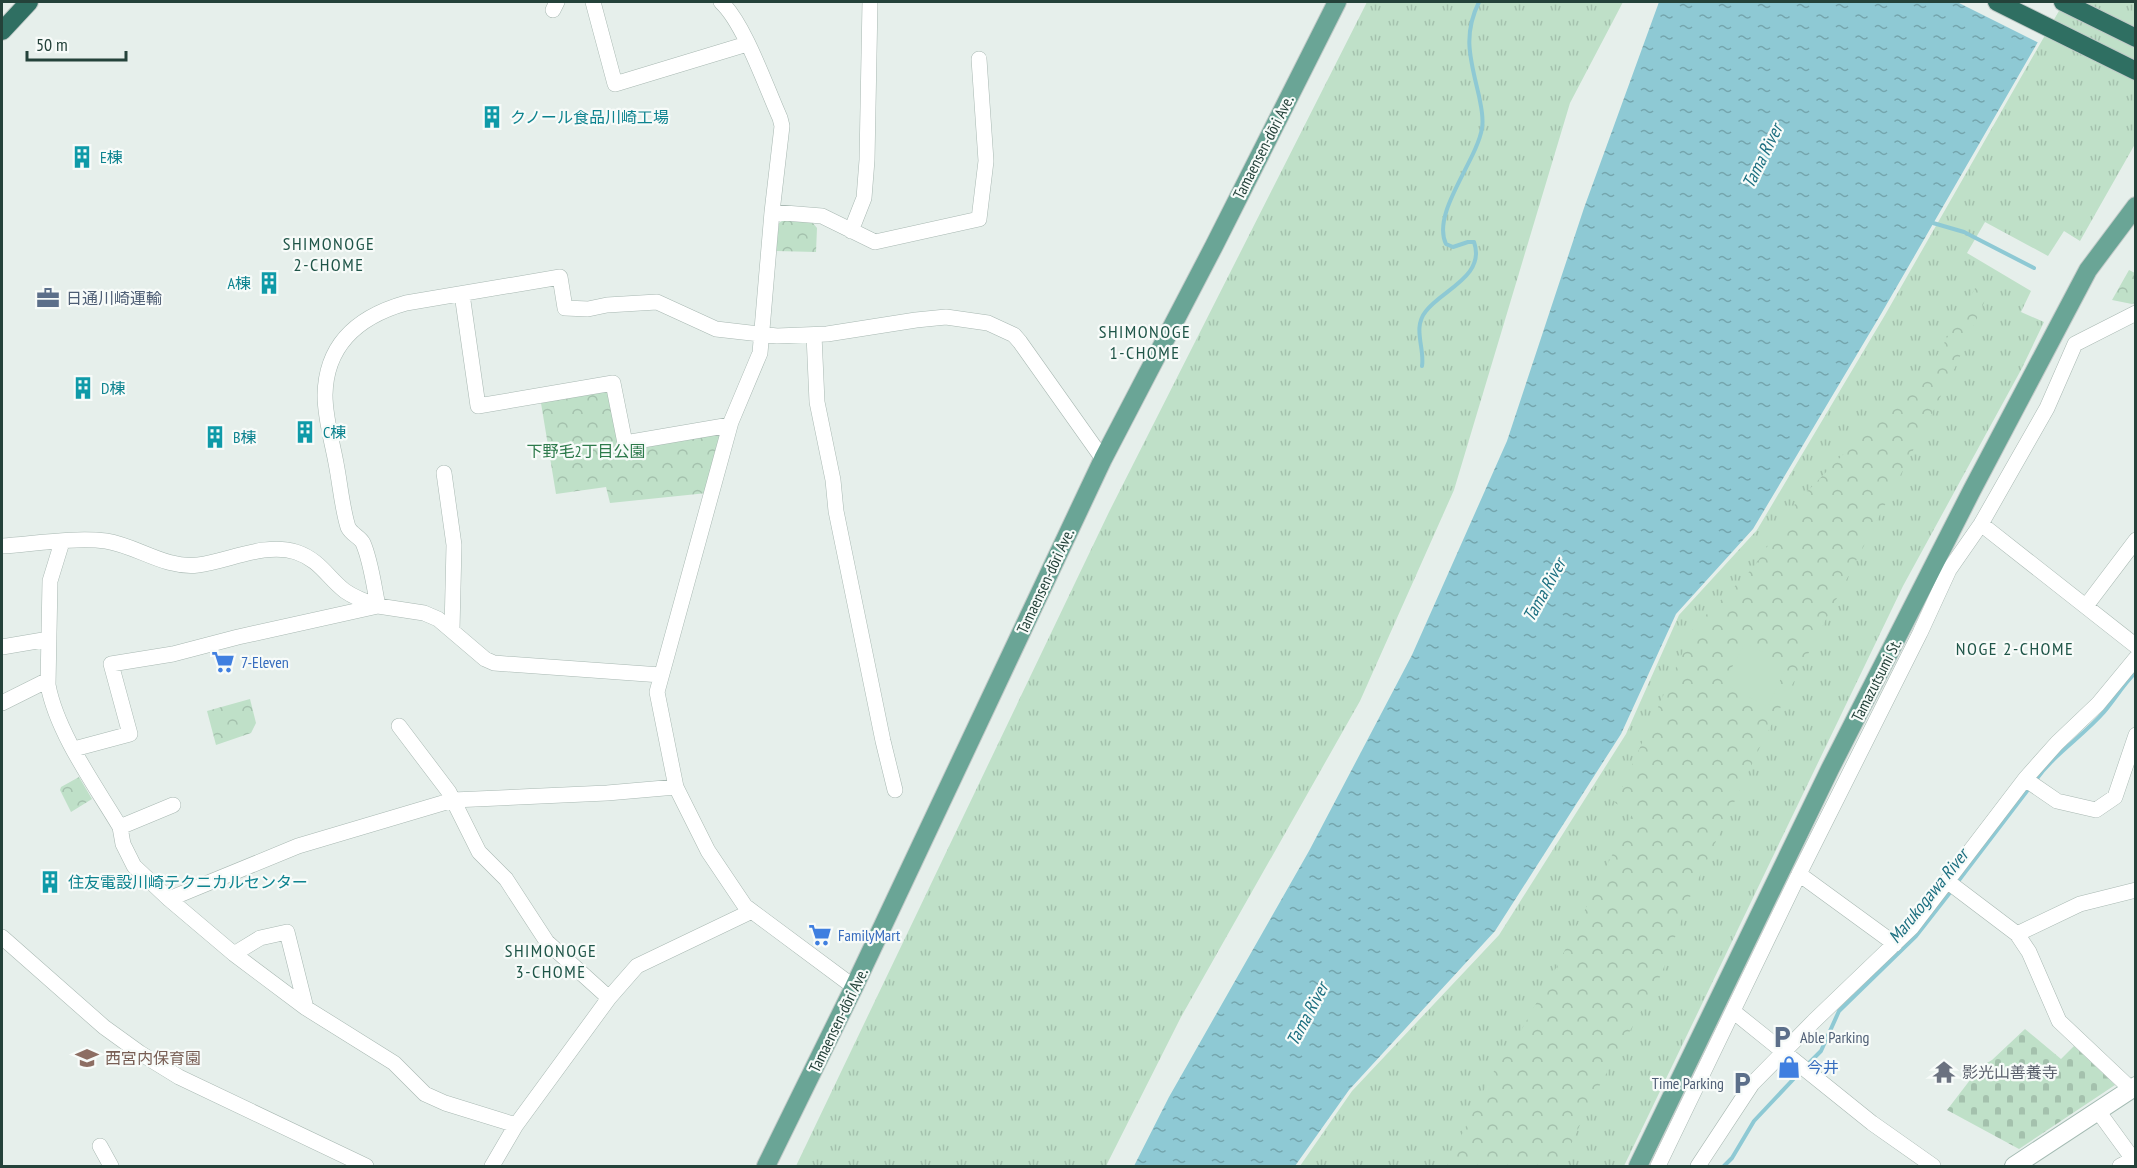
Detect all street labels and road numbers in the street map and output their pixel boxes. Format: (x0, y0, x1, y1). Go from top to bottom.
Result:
street label: Tamaensen-dōri Ave. (1228, 92, 1298, 202)
street label: Tamaensen-dōri Ave. (1012, 525, 1078, 637)
street label: Tamazutsumi St. (1847, 635, 1905, 725)
street label: Tamaensen-dōri Ave. (804, 964, 872, 1075)

